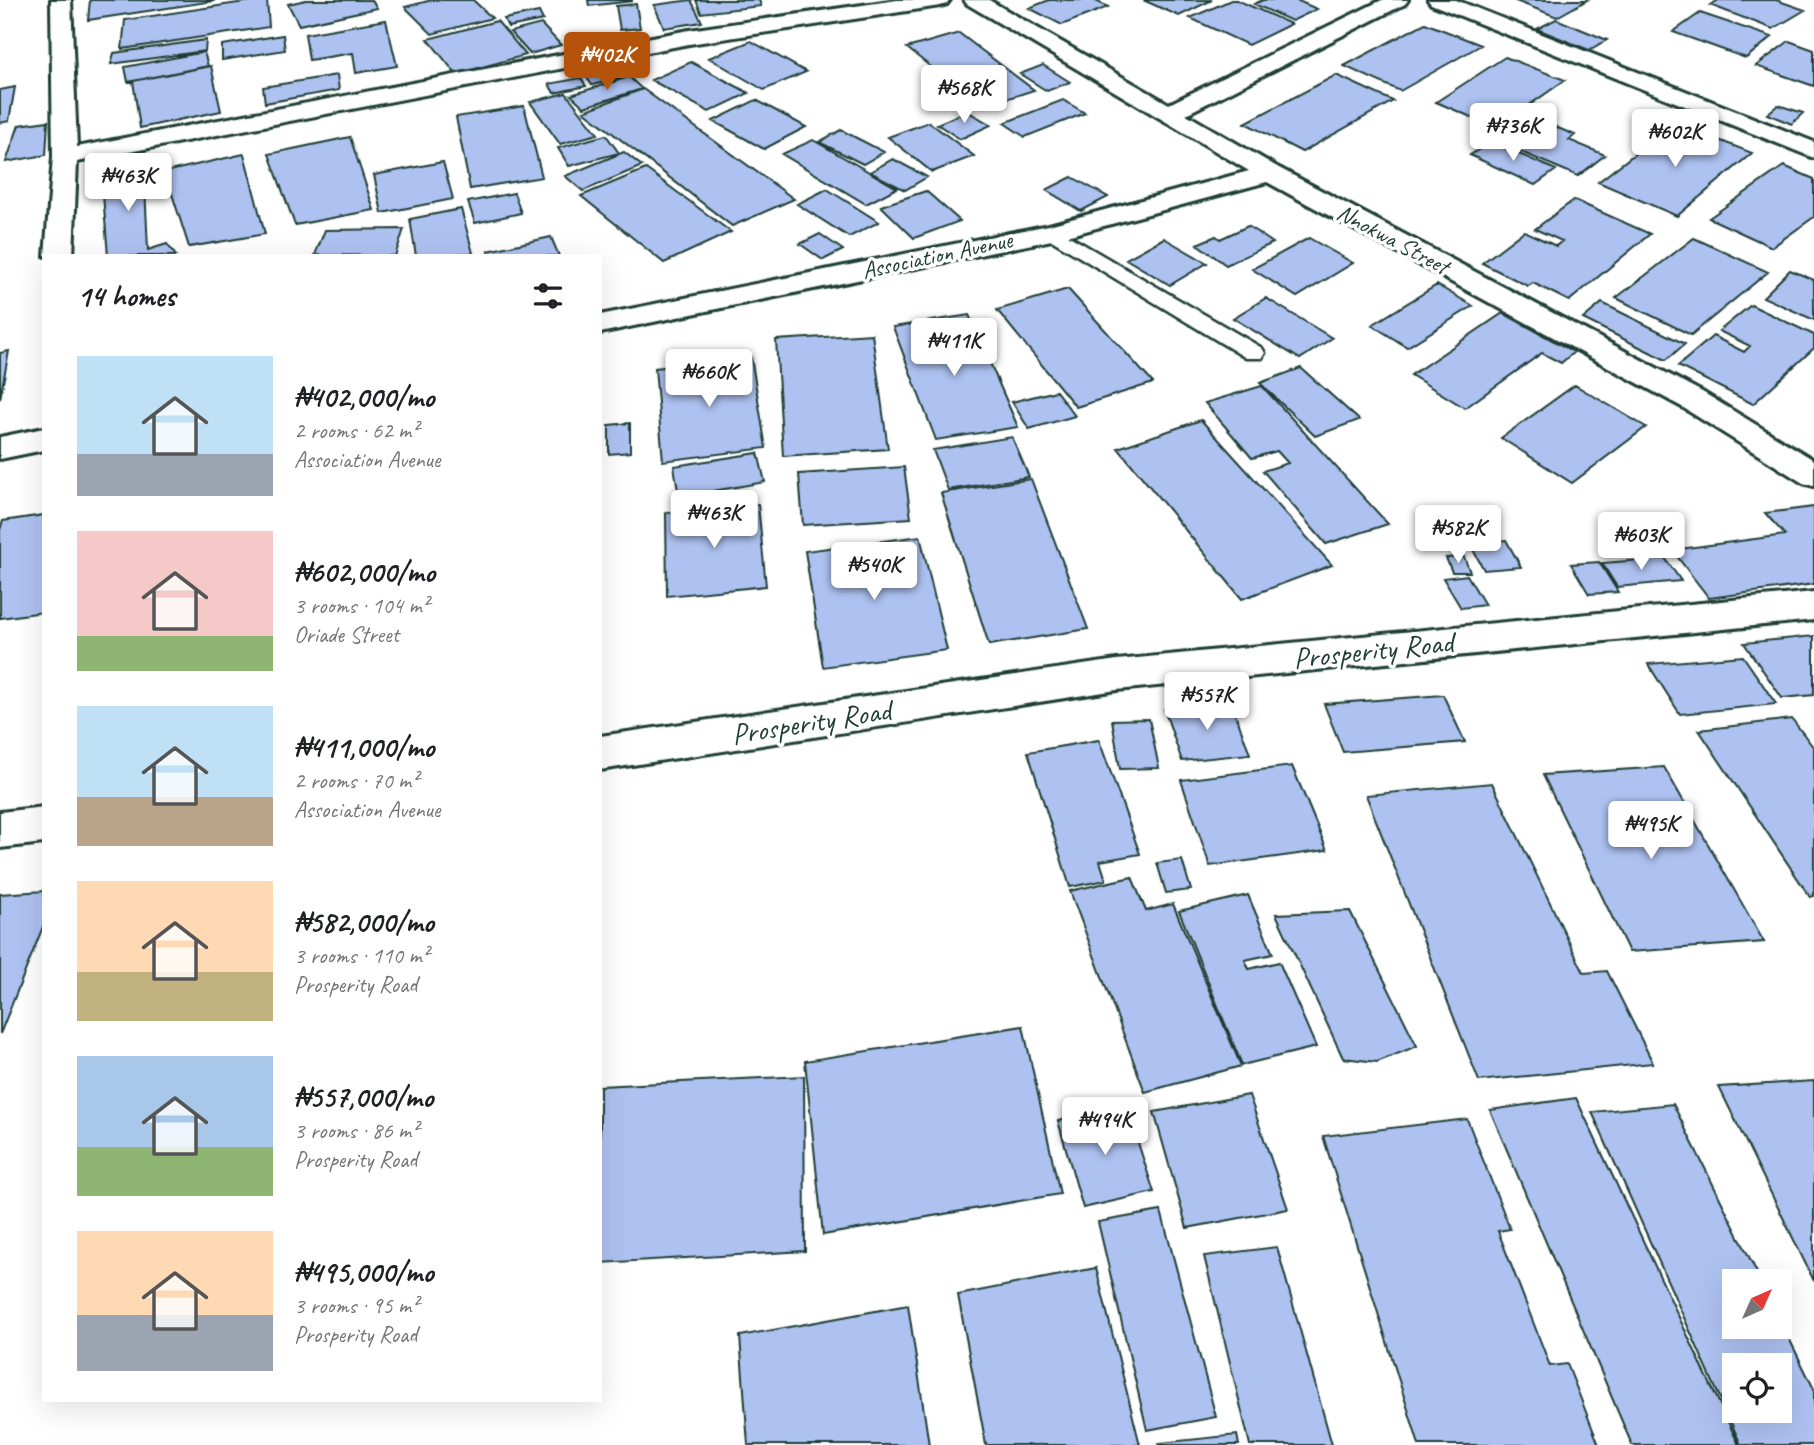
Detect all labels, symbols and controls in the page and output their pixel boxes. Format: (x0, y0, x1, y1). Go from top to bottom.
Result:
pin: ₦402K (558, 32, 656, 92)
text: ₦402K (580, 40, 634, 69)
pin: ₦568K (915, 66, 1013, 125)
text: ₦568K (937, 73, 991, 102)
pin: ₦736K (1464, 104, 1562, 163)
pin: ₦602K (1626, 110, 1724, 169)
text: ₦736K (1486, 111, 1540, 140)
text: ₦602K (1648, 117, 1702, 146)
pin: ₦463K (79, 154, 177, 213)
text: ₦463K (101, 161, 155, 190)
street label: Nnokwa Street (1332, 197, 1457, 282)
street label: Association Avenue (859, 224, 1017, 286)
text: 14 homes (77, 277, 175, 315)
icon: filters (529, 277, 567, 315)
pin: ₦411K (905, 318, 1003, 378)
text: ₦411K (927, 326, 981, 355)
pin: ₦660K (660, 350, 758, 409)
text: ₦660K (681, 357, 737, 386)
text: ₦402,000/mo (294, 378, 434, 416)
icon: home (133, 384, 217, 468)
text: 2 rooms · 62 m² (294, 416, 418, 445)
text: Association Avenue (294, 445, 440, 474)
pin: ₦463K (665, 490, 763, 550)
text: ₦463K (687, 498, 741, 527)
pin: ₦582K (1409, 505, 1507, 565)
pin: ₦603K (1592, 512, 1690, 572)
text: ₦582K (1431, 513, 1485, 542)
text: ₦603K (1614, 520, 1668, 549)
pin: ₦540K (825, 542, 923, 602)
text: ₦540K (847, 550, 901, 579)
text: ₦602,000/mo (294, 553, 435, 591)
icon: home (133, 559, 217, 643)
text: 3 rooms · 104 m² (294, 591, 429, 620)
text: Oriade Street (294, 620, 399, 649)
street label: Prosperity Road (1291, 622, 1459, 677)
pin: ₦557K (1158, 672, 1256, 732)
text: ₦557K (1180, 680, 1234, 709)
street label: Prosperity Road (729, 690, 897, 753)
text: ₦411,000/mo (294, 728, 434, 766)
icon: home (133, 734, 217, 818)
text: 2 rooms · 70 m² (294, 766, 418, 795)
text: Association Avenue (294, 795, 440, 824)
pin: ₦495K (1602, 802, 1700, 861)
text: ₦495K (1624, 809, 1678, 838)
text: ₦582,000/mo (294, 903, 434, 941)
icon: home (133, 909, 217, 993)
text: 3 rooms · 110 m² (294, 941, 429, 970)
text: Prosperity Road (294, 970, 417, 999)
text: ₦557,000/mo (294, 1078, 433, 1116)
icon: home (133, 1084, 217, 1168)
pin: ₦494K (1056, 1098, 1154, 1157)
text: ₦494K (1078, 1105, 1132, 1134)
text: 3 rooms · 86 m² (294, 1116, 418, 1145)
text: Prosperity Road (294, 1145, 417, 1174)
text: ₦495,000/mo (294, 1253, 433, 1291)
icon: home (133, 1259, 217, 1343)
north arrow (1722, 1269, 1792, 1339)
map controls (1722, 1269, 1792, 1423)
text: 3 rooms · 95 m² (294, 1291, 418, 1320)
text: Prosperity Road (294, 1320, 417, 1349)
button: locate (1722, 1353, 1792, 1423)

